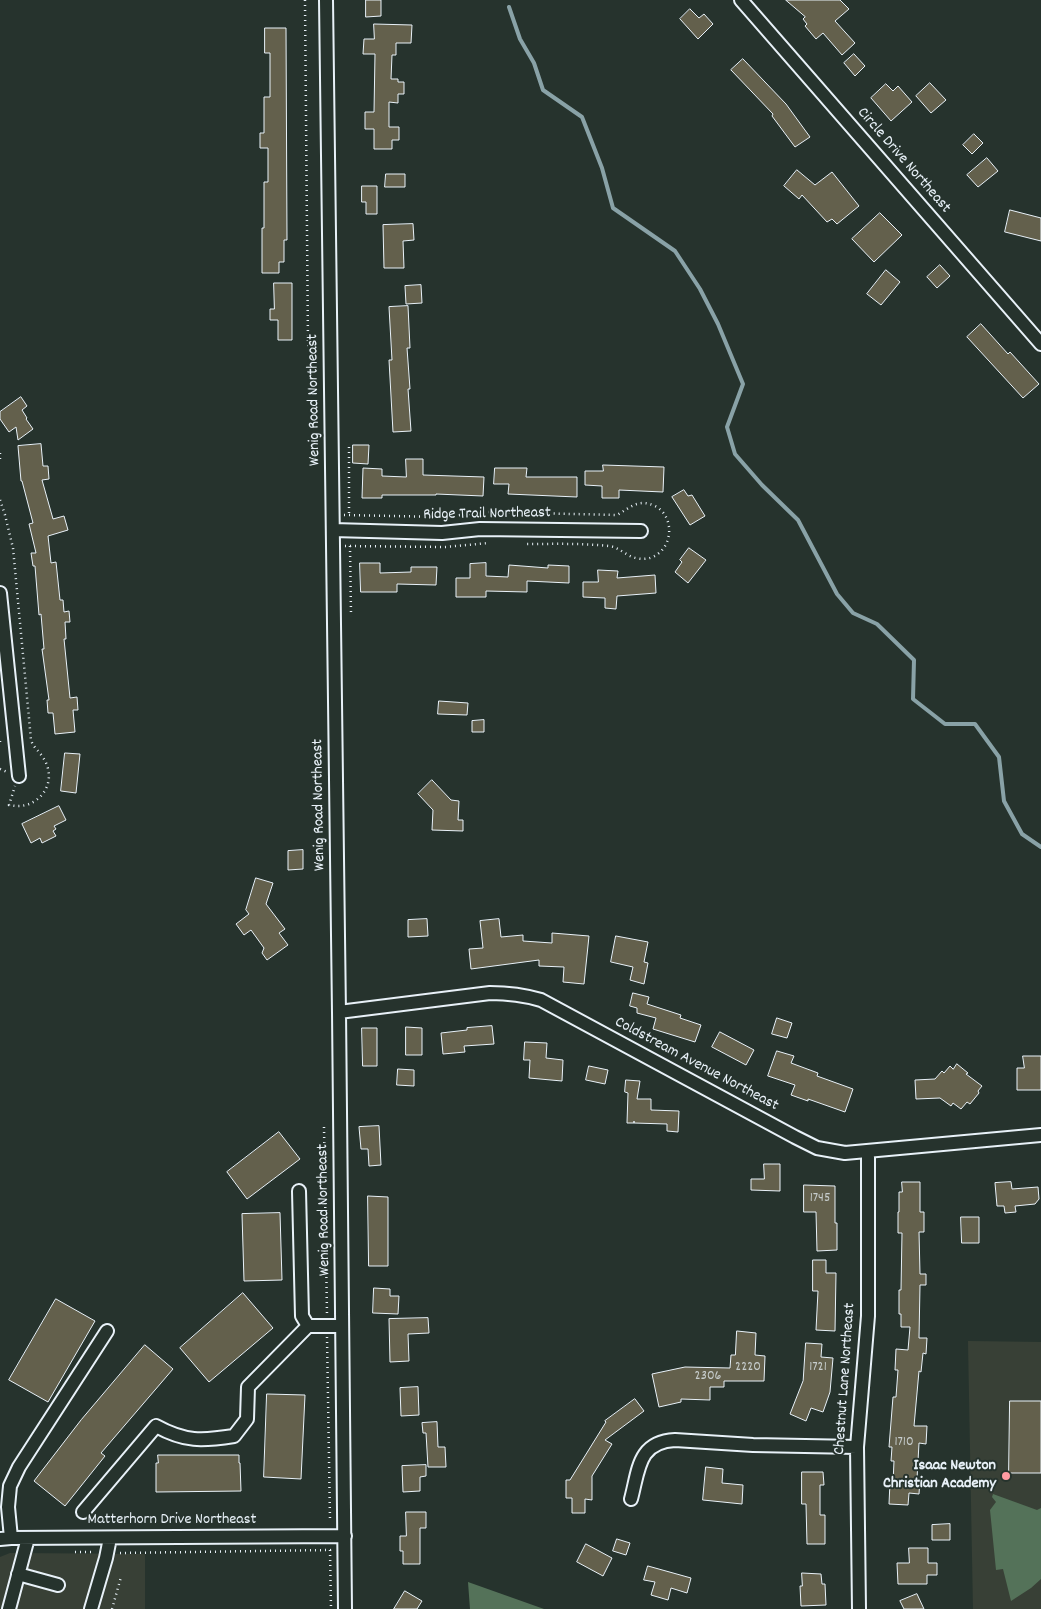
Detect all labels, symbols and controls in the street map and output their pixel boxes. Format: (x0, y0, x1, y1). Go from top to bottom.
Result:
street label: Circle Drive Northeast (852, 104, 954, 218)
street label: Wenig Road Northeast (304, 334, 326, 466)
street label: Ridge Trail Northeast (423, 504, 551, 526)
street label: Wenig Road Northeast (309, 739, 331, 871)
street label: Coldstream Avenue Northeast (611, 1014, 781, 1116)
street label: Wenig Road Northeast (314, 1144, 336, 1276)
house number: 1745 (810, 1191, 830, 1207)
street label: Chestnut Lane Northeast (831, 1302, 861, 1456)
house number: 2220 (735, 1360, 761, 1376)
house number: 1721 (809, 1360, 827, 1376)
house number: 2306 (695, 1369, 721, 1385)
house number: 1710 (894, 1435, 914, 1451)
place label: Isaac Newton Christian Academy (883, 1457, 996, 1495)
marker: Isaac Newton Christian Academy (1000, 1470, 1012, 1482)
street label: Matterhorn Drive Northeast (88, 1511, 256, 1531)

